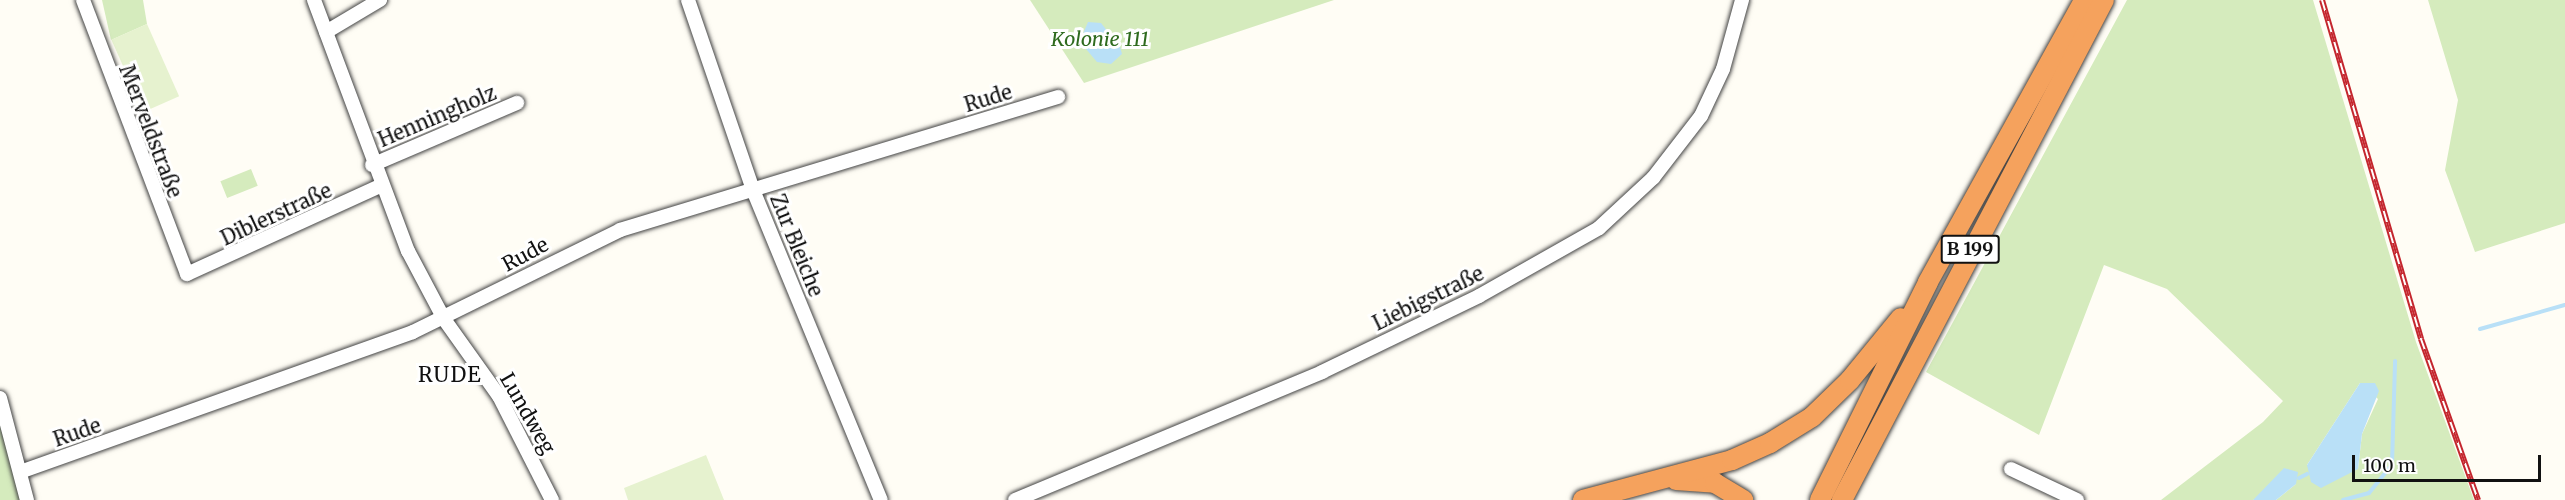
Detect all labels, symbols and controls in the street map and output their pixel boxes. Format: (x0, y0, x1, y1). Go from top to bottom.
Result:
park label: Kolonie 111 (1051, 26, 1149, 50)
street label: Merveldstraße (115, 61, 187, 201)
street label: Rude (961, 79, 1015, 117)
street label: Henningholz (374, 80, 500, 152)
street label: Diblerstraße (217, 178, 335, 250)
street label: Zur Bleiche (766, 190, 828, 300)
street label: Rude (498, 232, 552, 276)
road number: B 199 (1940, 234, 2000, 264)
street label: Liebigstraße (1369, 261, 1487, 335)
district label: RUDE (418, 362, 482, 388)
street label: Lundweg (495, 368, 561, 458)
street label: Rude (50, 413, 104, 451)
scale bar (2355, 443, 2544, 481)
text: 100 m (2363, 454, 2416, 477)

